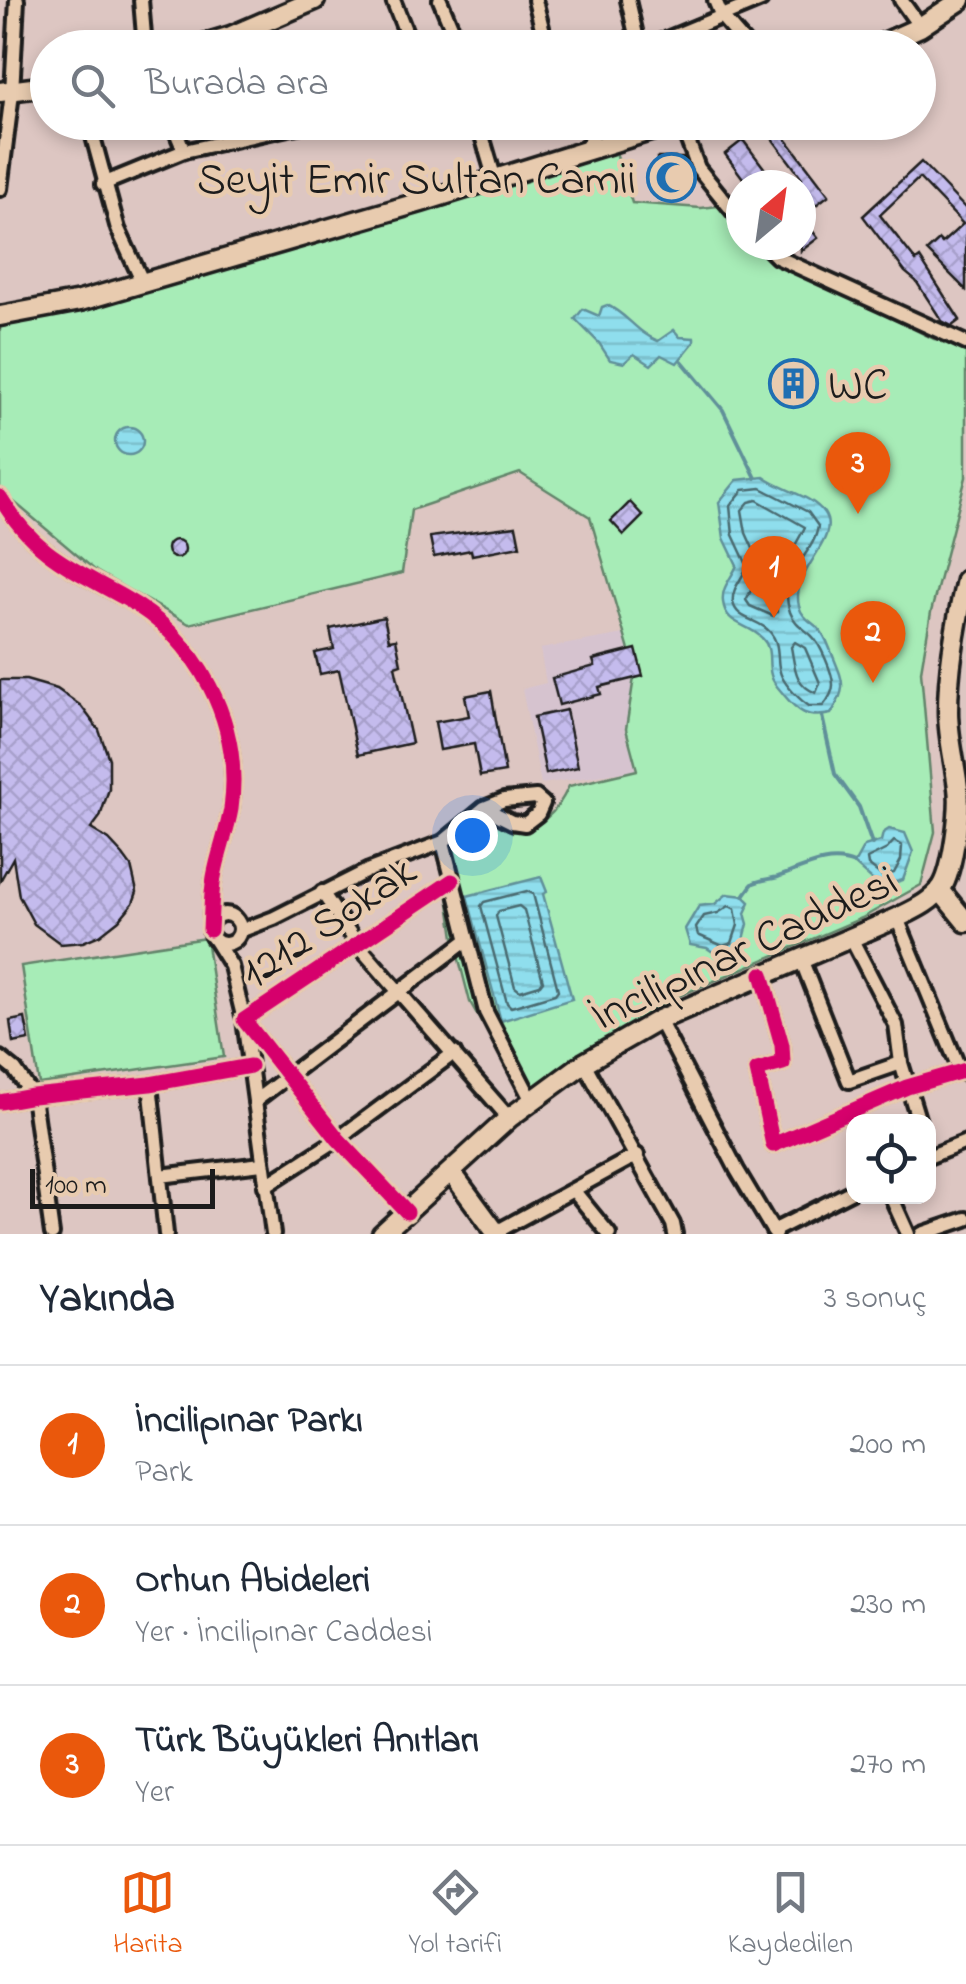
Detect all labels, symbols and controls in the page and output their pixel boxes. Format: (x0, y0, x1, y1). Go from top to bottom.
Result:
search box (30, 30, 936, 140)
text: Burada ara (145, 57, 329, 113)
icon: search (65, 58, 120, 113)
place label: Seyit Emir Sultan Camii (197, 149, 636, 215)
mosque icon: Seyit Emir Sultan Camii (645, 151, 697, 203)
north arrow (726, 170, 816, 260)
place label: WC (828, 355, 888, 421)
building icon: WC (767, 357, 819, 409)
pin: 3 (826, 432, 890, 514)
pin: 1 (742, 536, 806, 618)
pin: 2 (840, 600, 906, 683)
your location (447, 810, 498, 861)
street label: 1212 Sokak (229, 841, 431, 1007)
street label: İncilipınar Caddesi (581, 851, 909, 1050)
map controls (846, 1114, 936, 1204)
button: locate (846, 1114, 936, 1204)
scale bar (30, 1164, 215, 1208)
text: 100 m (45, 1166, 107, 1207)
text: Yakında (40, 1269, 175, 1330)
text: 3 sonuç (824, 1276, 926, 1323)
text: İncilipınar Parkı (135, 1394, 363, 1450)
text: 1 (67, 1422, 78, 1469)
text: 200 m (850, 1422, 926, 1469)
text: Park (135, 1450, 193, 1497)
text: Orhun Abideleri (135, 1554, 370, 1610)
text: 2 (65, 1582, 80, 1629)
text: 230 m (850, 1582, 926, 1629)
text: Yer · İncilipınar Caddesi (135, 1610, 433, 1657)
text: Türk Büyükleri Anıtları (135, 1714, 479, 1770)
text: 3 (66, 1742, 79, 1789)
text: 270 m (850, 1742, 926, 1789)
text: Yer (135, 1770, 174, 1817)
tab: Harita (113, 1865, 183, 1966)
tab: Yol tarifi (408, 1865, 502, 1966)
tab: Kaydedilen (728, 1865, 853, 1966)

